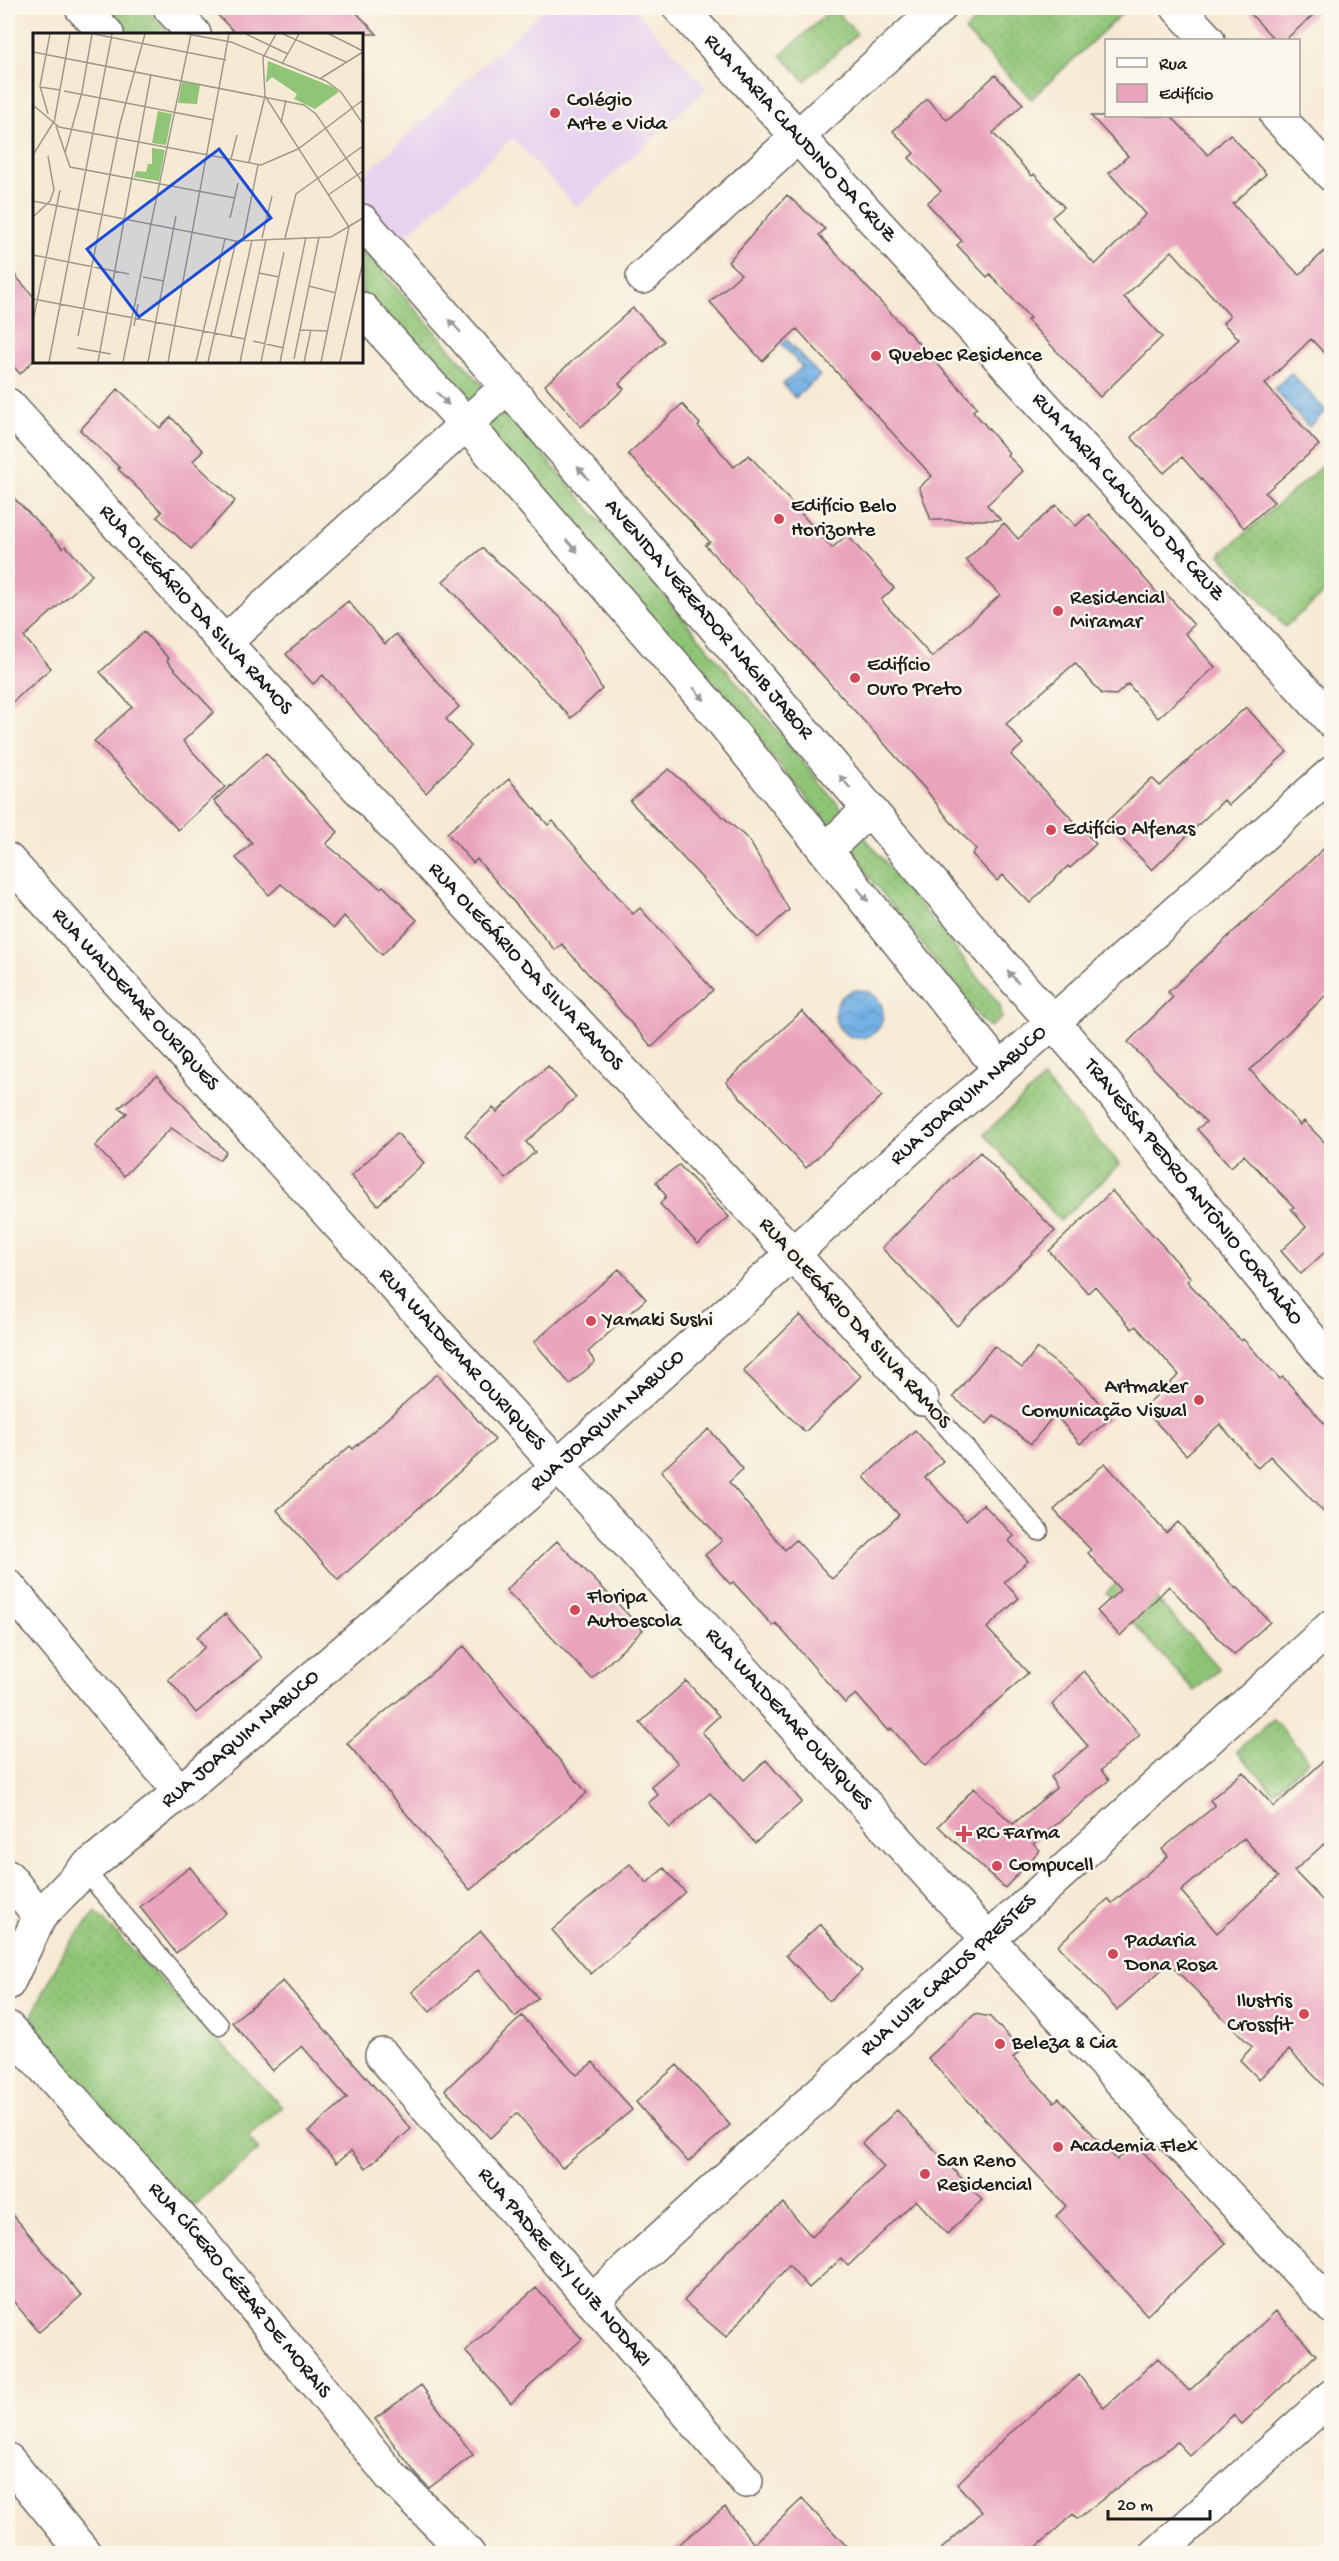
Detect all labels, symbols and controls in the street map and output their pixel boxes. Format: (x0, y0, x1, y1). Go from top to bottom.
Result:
street label: RUA MARIA CLAUDINO DA CRUZ (698, 29, 901, 248)
inset map (33, 33, 363, 363)
legend (1105, 39, 1300, 117)
text: Rua (1159, 55, 1188, 76)
text: Edifício (1159, 85, 1213, 106)
place label: Colégio Arte e Vida (567, 89, 669, 138)
marker: Colégio Arte e Vida (548, 106, 562, 120)
one-way arrow (449, 319, 462, 334)
place label: Quebec Residence (888, 344, 1043, 369)
marker: Quebec Residence (869, 349, 883, 363)
street label: RUA MARIA CLAUDINO DA CRUZ (1026, 388, 1229, 607)
one-way arrow (436, 392, 450, 407)
one-way arrow (577, 466, 590, 481)
street label: AVENIDA VEREADOR NAGIB JABOR (598, 494, 819, 746)
place label: Edifício Belo Horizonte (791, 495, 897, 544)
street label: RUA OLEGÁRIO DA SILVA RAMOS (93, 500, 298, 721)
marker: Edifício Belo Horizonte (772, 512, 786, 526)
one-way arrow (565, 538, 578, 554)
place label: Residencial Miramar (1070, 587, 1165, 636)
marker: Residencial Miramar (1051, 604, 1065, 618)
place label: Edifício Ouro Preto (867, 654, 962, 703)
marker: Edifício Ouro Preto (848, 671, 862, 685)
one-way arrow (692, 686, 706, 701)
one-way arrow (838, 774, 851, 790)
place label: Edifício Alfenas (1063, 818, 1196, 843)
marker: Edifício Alfenas (1044, 823, 1058, 837)
street label: RUA OLEGÁRIO DA SILVA RAMOS (422, 858, 629, 1077)
one-way arrow (856, 887, 869, 903)
street label: RUA WALDEMAR OURIQUES (46, 903, 224, 1097)
one-way arrow (1007, 970, 1020, 985)
street label: RUA JOAQUIM NABUCO (886, 1020, 1053, 1171)
street label: TRAVESSA PEDRO ANTÔNIO CORVALÃO (1077, 1053, 1308, 1331)
street label: RUA OLEGÁRIO DA SILVA RAMOS (752, 1212, 957, 1435)
street label: RUA WALDEMAR OURIQUES (372, 1263, 551, 1457)
place label: Yamaki Sushi (601, 1309, 713, 1334)
marker: Yamaki Sushi (584, 1314, 598, 1328)
street label: RUA JOAQUIM NABUCO (525, 1344, 691, 1498)
place label: Artmaker Comunicação Visual (1022, 1376, 1189, 1425)
marker: Artmaker Comunicação Visual (1192, 1393, 1206, 1407)
place label: Floripa Autoescola (586, 1586, 683, 1635)
marker: Floripa Autoescola (568, 1603, 582, 1617)
street label: RUA WALDEMAR OURIQUES (699, 1623, 878, 1816)
street label: RUA JOAQUIM NABUCO (157, 1665, 326, 1814)
place label: RC Farma (976, 1822, 1061, 1847)
marker: RC Farma (957, 1827, 971, 1841)
place label: Compucell (1009, 1854, 1094, 1879)
marker: Compucell (990, 1859, 1004, 1873)
street label: RUA LUIZ CARLOS PRESTES (855, 1889, 1043, 2062)
place label: Padaria Dona Rosa (1123, 1930, 1219, 1979)
marker: Padaria Dona Rosa (1106, 1947, 1120, 1961)
place label: Ilustris Crossfit (1227, 1990, 1294, 2039)
marker: Ilustris Crossfit (1297, 2007, 1311, 2021)
place label: Beleza & Cia (1011, 2032, 1119, 2057)
marker: Beleza & Cia (993, 2037, 1007, 2051)
place label: Academia Flex (1070, 2135, 1198, 2160)
marker: Academia Flex (1051, 2140, 1065, 2154)
place label: San Reno Residencial (937, 2150, 1032, 2199)
street label: RUA PADRE ELY LUIZ NODARI (472, 2163, 656, 2373)
marker: San Reno Residencial (918, 2167, 932, 2181)
street label: RUA CÍCERO CÉZAR DE MORAIS (142, 2177, 336, 2404)
scale bar (1108, 2483, 1210, 2521)
text: 20 m (1117, 2496, 1153, 2517)

